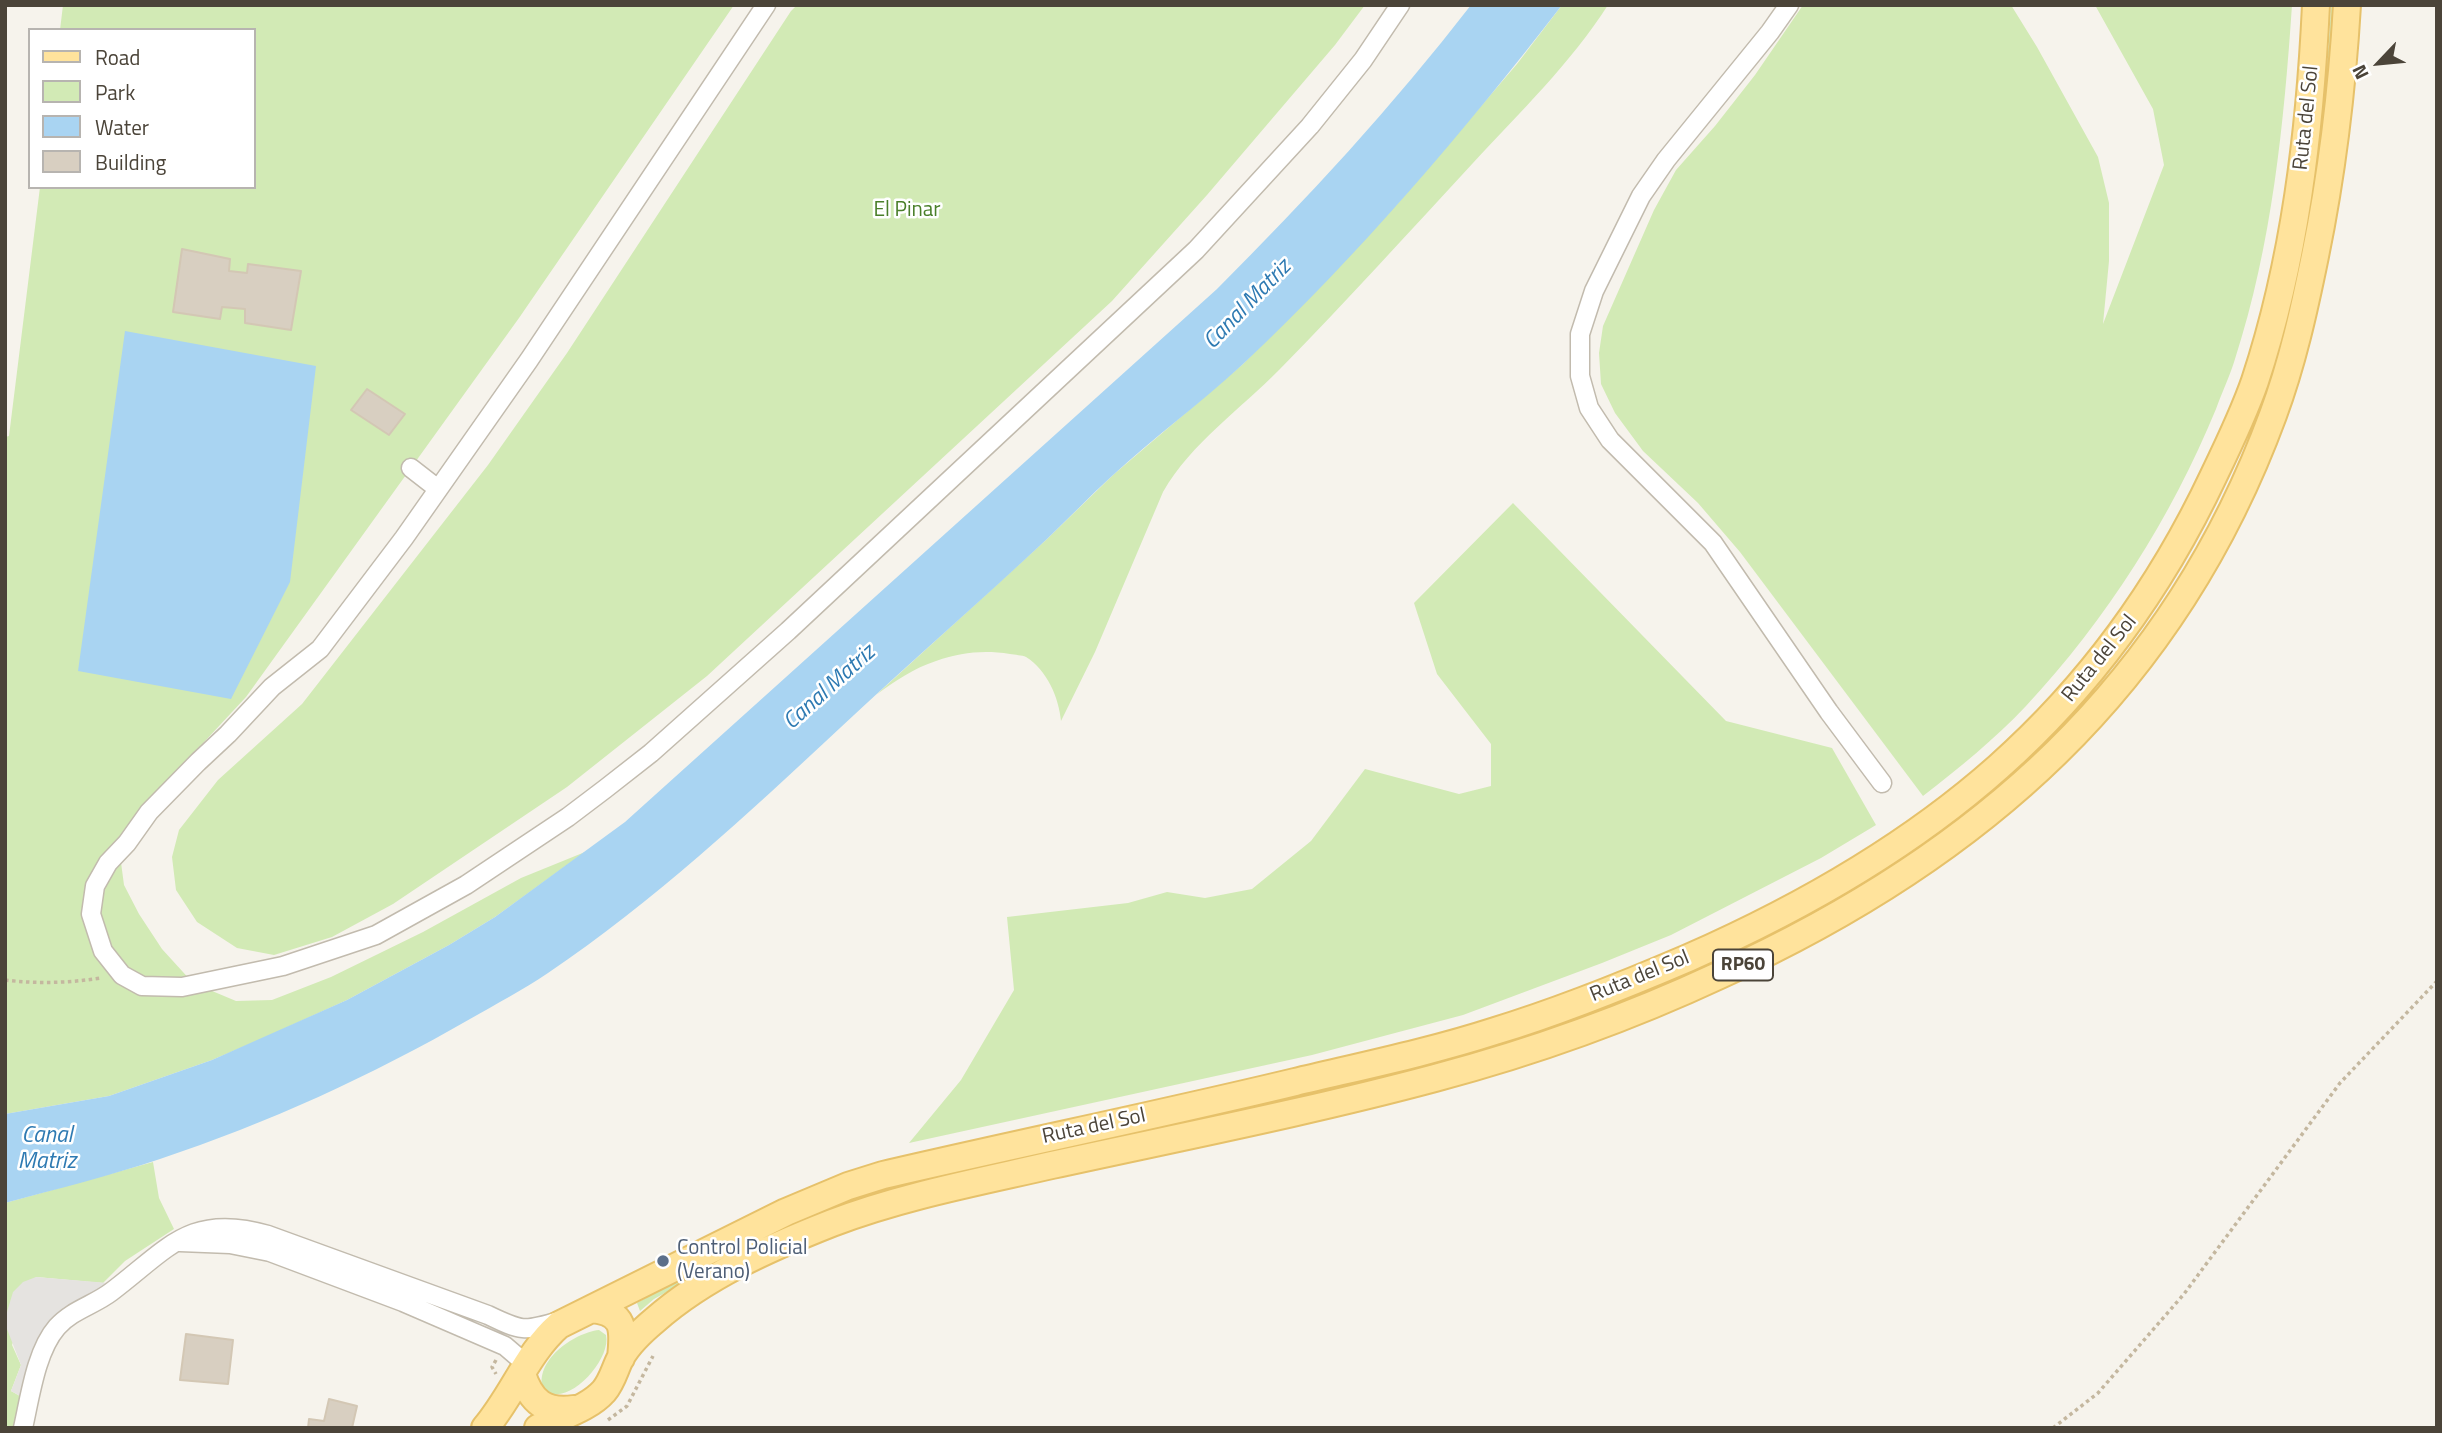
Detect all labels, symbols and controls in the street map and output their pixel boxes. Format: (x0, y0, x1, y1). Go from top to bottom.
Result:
legend (28, 28, 256, 189)
north arrow (2344, 28, 2414, 98)
text: Road (95, 41, 140, 73)
text: N (2344, 60, 2376, 85)
street label: Ruta del Sol (2289, 64, 2325, 172)
text: Park (95, 76, 135, 108)
text: Water (95, 111, 149, 143)
text: Building (95, 146, 166, 178)
park label: El Pinar (873, 198, 941, 224)
water label: Canal Matriz (1198, 254, 1298, 356)
street label: Ruta del Sol (2057, 610, 2143, 708)
water label: Canal Matriz (778, 640, 882, 736)
street label: Ruta del Sol (1587, 946, 1693, 1008)
road number: RP60 (1713, 950, 1773, 981)
street label: Ruta del Sol (1040, 1104, 1148, 1150)
water label: Canal Matriz (18, 1122, 76, 1176)
place label: Control Policial (Verano) (677, 1236, 808, 1286)
marker: Control Policial (Verano) (655, 1253, 671, 1269)

